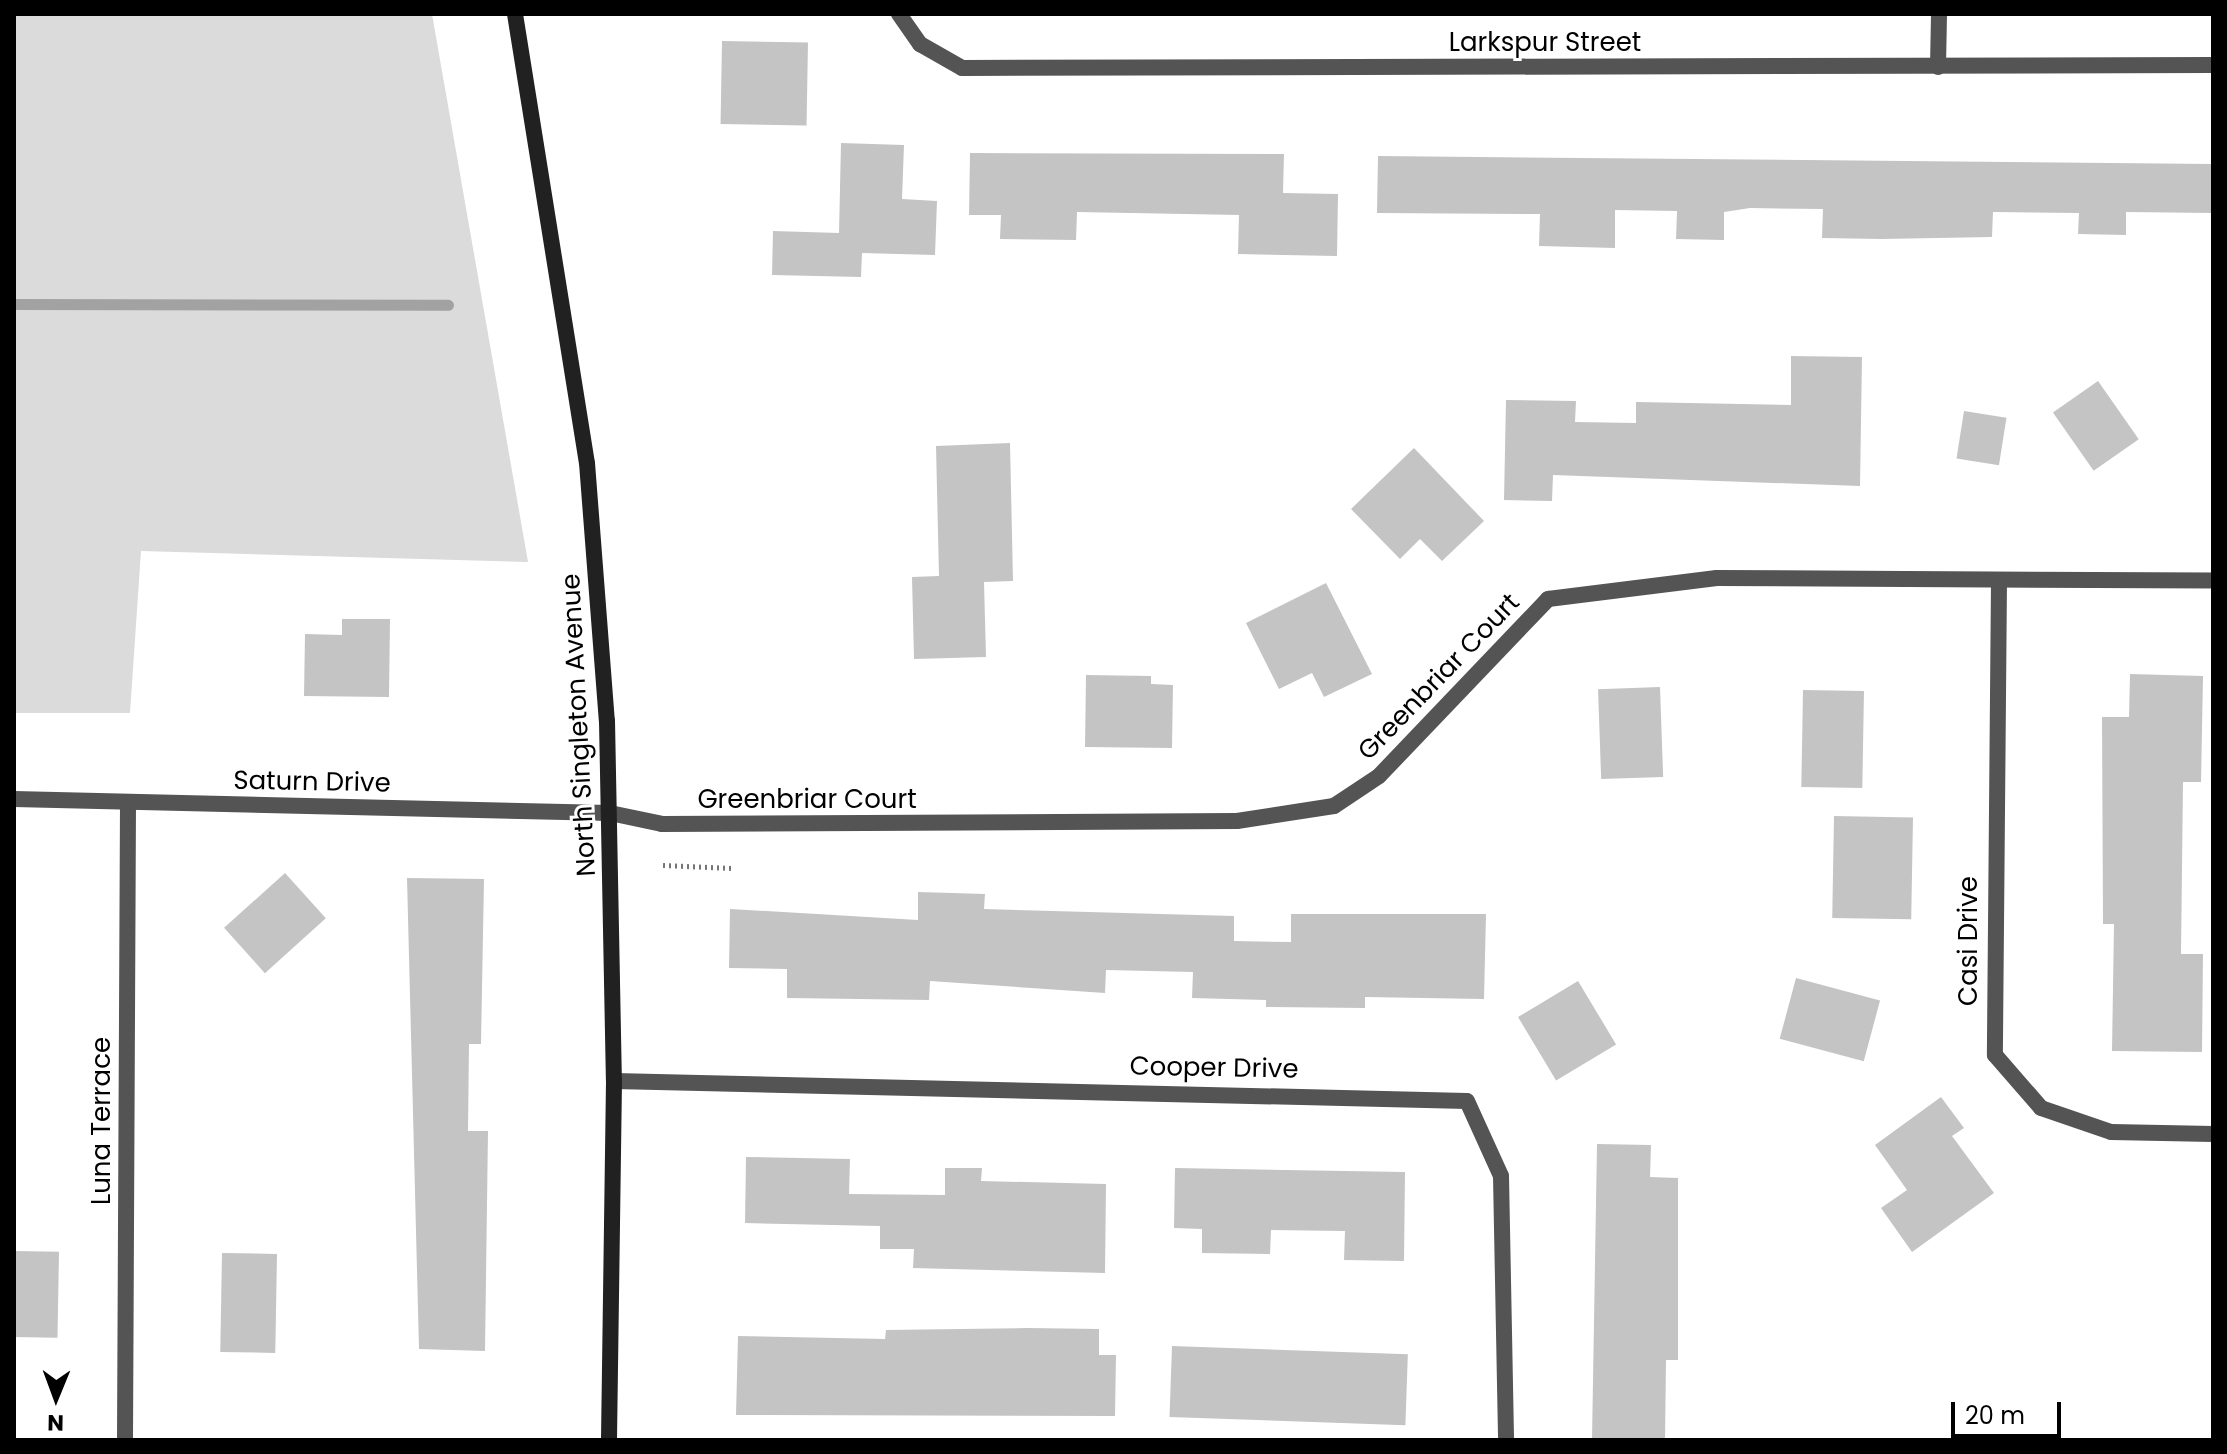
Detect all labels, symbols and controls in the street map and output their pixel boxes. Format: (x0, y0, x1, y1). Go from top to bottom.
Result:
street label: Larkspur Street (1449, 27, 1641, 59)
street label: North Singleton Avenue (555, 573, 603, 877)
street label: Greenbriar Court (1352, 587, 1526, 767)
street label: Saturn Drive (233, 765, 391, 799)
street label: Greenbriar Court (697, 784, 917, 816)
street label: Casi Drive (1953, 876, 1985, 1006)
street label: Luna Terrace (86, 1037, 118, 1205)
street label: Cooper Drive (1129, 1051, 1299, 1085)
north arrow (16, 1358, 96, 1438)
scale bar (1955, 1386, 2065, 1436)
text: 20 m (1965, 1399, 2025, 1432)
text: N (47, 1407, 64, 1438)

